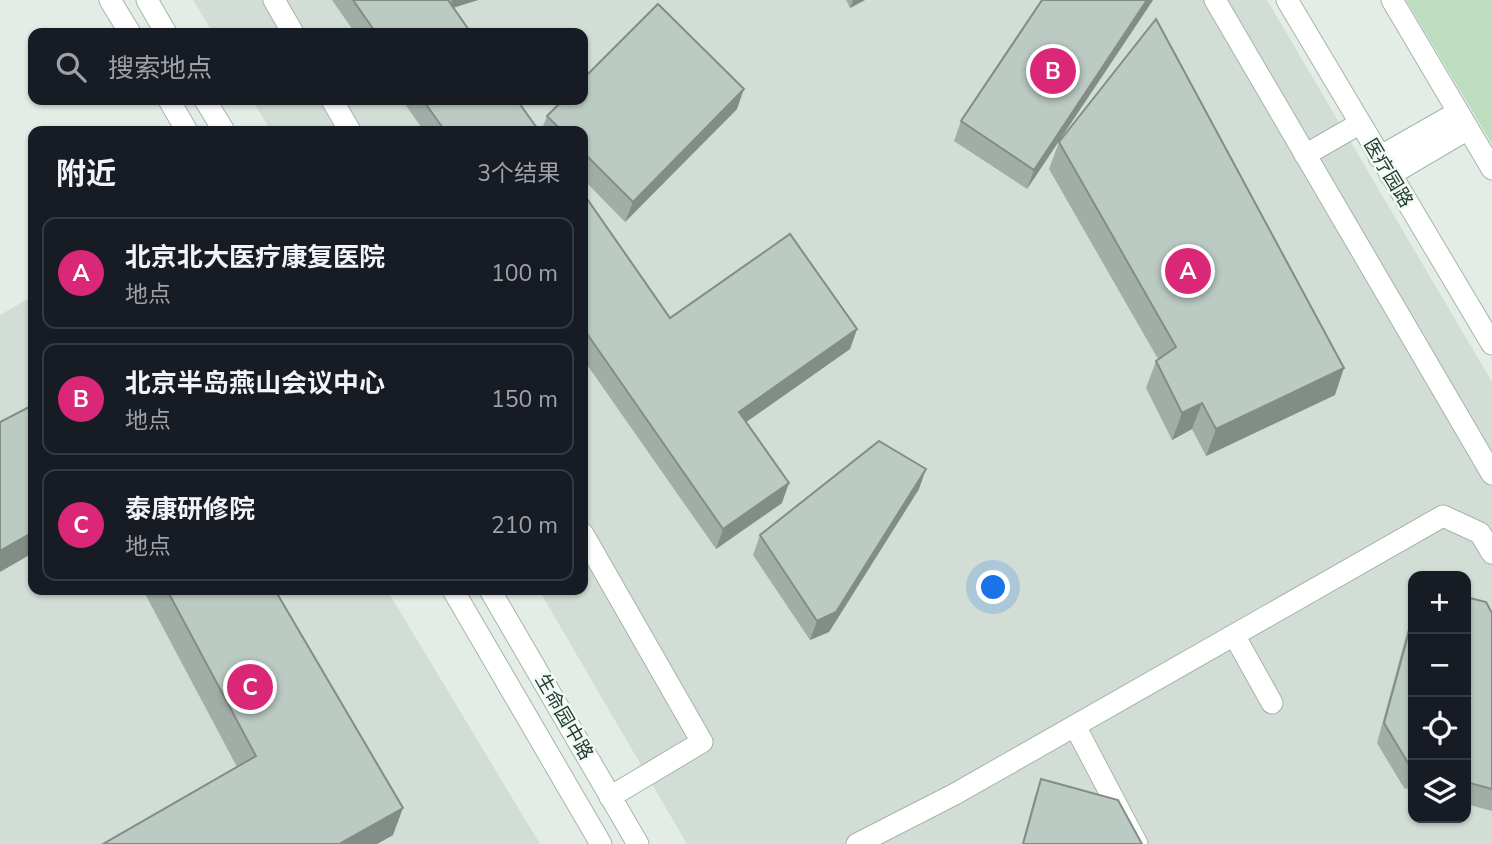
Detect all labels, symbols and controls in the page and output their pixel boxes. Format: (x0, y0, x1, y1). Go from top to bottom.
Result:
search box (28, 28, 588, 105)
pin: B (1030, 45, 1076, 97)
icon: search (52, 48, 90, 86)
text: 搜索地点 (108, 51, 212, 86)
street label: 医疗园路 (1357, 134, 1419, 212)
text: 附近 (56, 154, 116, 195)
text: 3个结果 (477, 158, 560, 189)
text: 北京北大医疗康复医院 (125, 240, 385, 275)
pin: A (1165, 245, 1211, 297)
text: A (72, 258, 90, 289)
text: 100 m (491, 258, 558, 289)
text: 地点 (125, 279, 171, 310)
text: 北京半岛燕山会议中心 (125, 366, 385, 401)
text: B (73, 384, 89, 415)
text: 150 m (491, 384, 558, 415)
text: 地点 (125, 405, 171, 436)
text: 泰康研修院 (125, 492, 255, 527)
text: C (73, 510, 89, 541)
text: 210 m (491, 510, 558, 541)
text: 地点 (125, 531, 171, 562)
your location (976, 570, 1010, 604)
map controls (1408, 571, 1471, 823)
button: + (1408, 571, 1471, 634)
button: − (1408, 634, 1471, 697)
pin: C (227, 661, 273, 713)
street label: 生命园中路 (529, 669, 599, 765)
button: locate (1408, 697, 1471, 760)
button: layers (1408, 760, 1471, 823)

